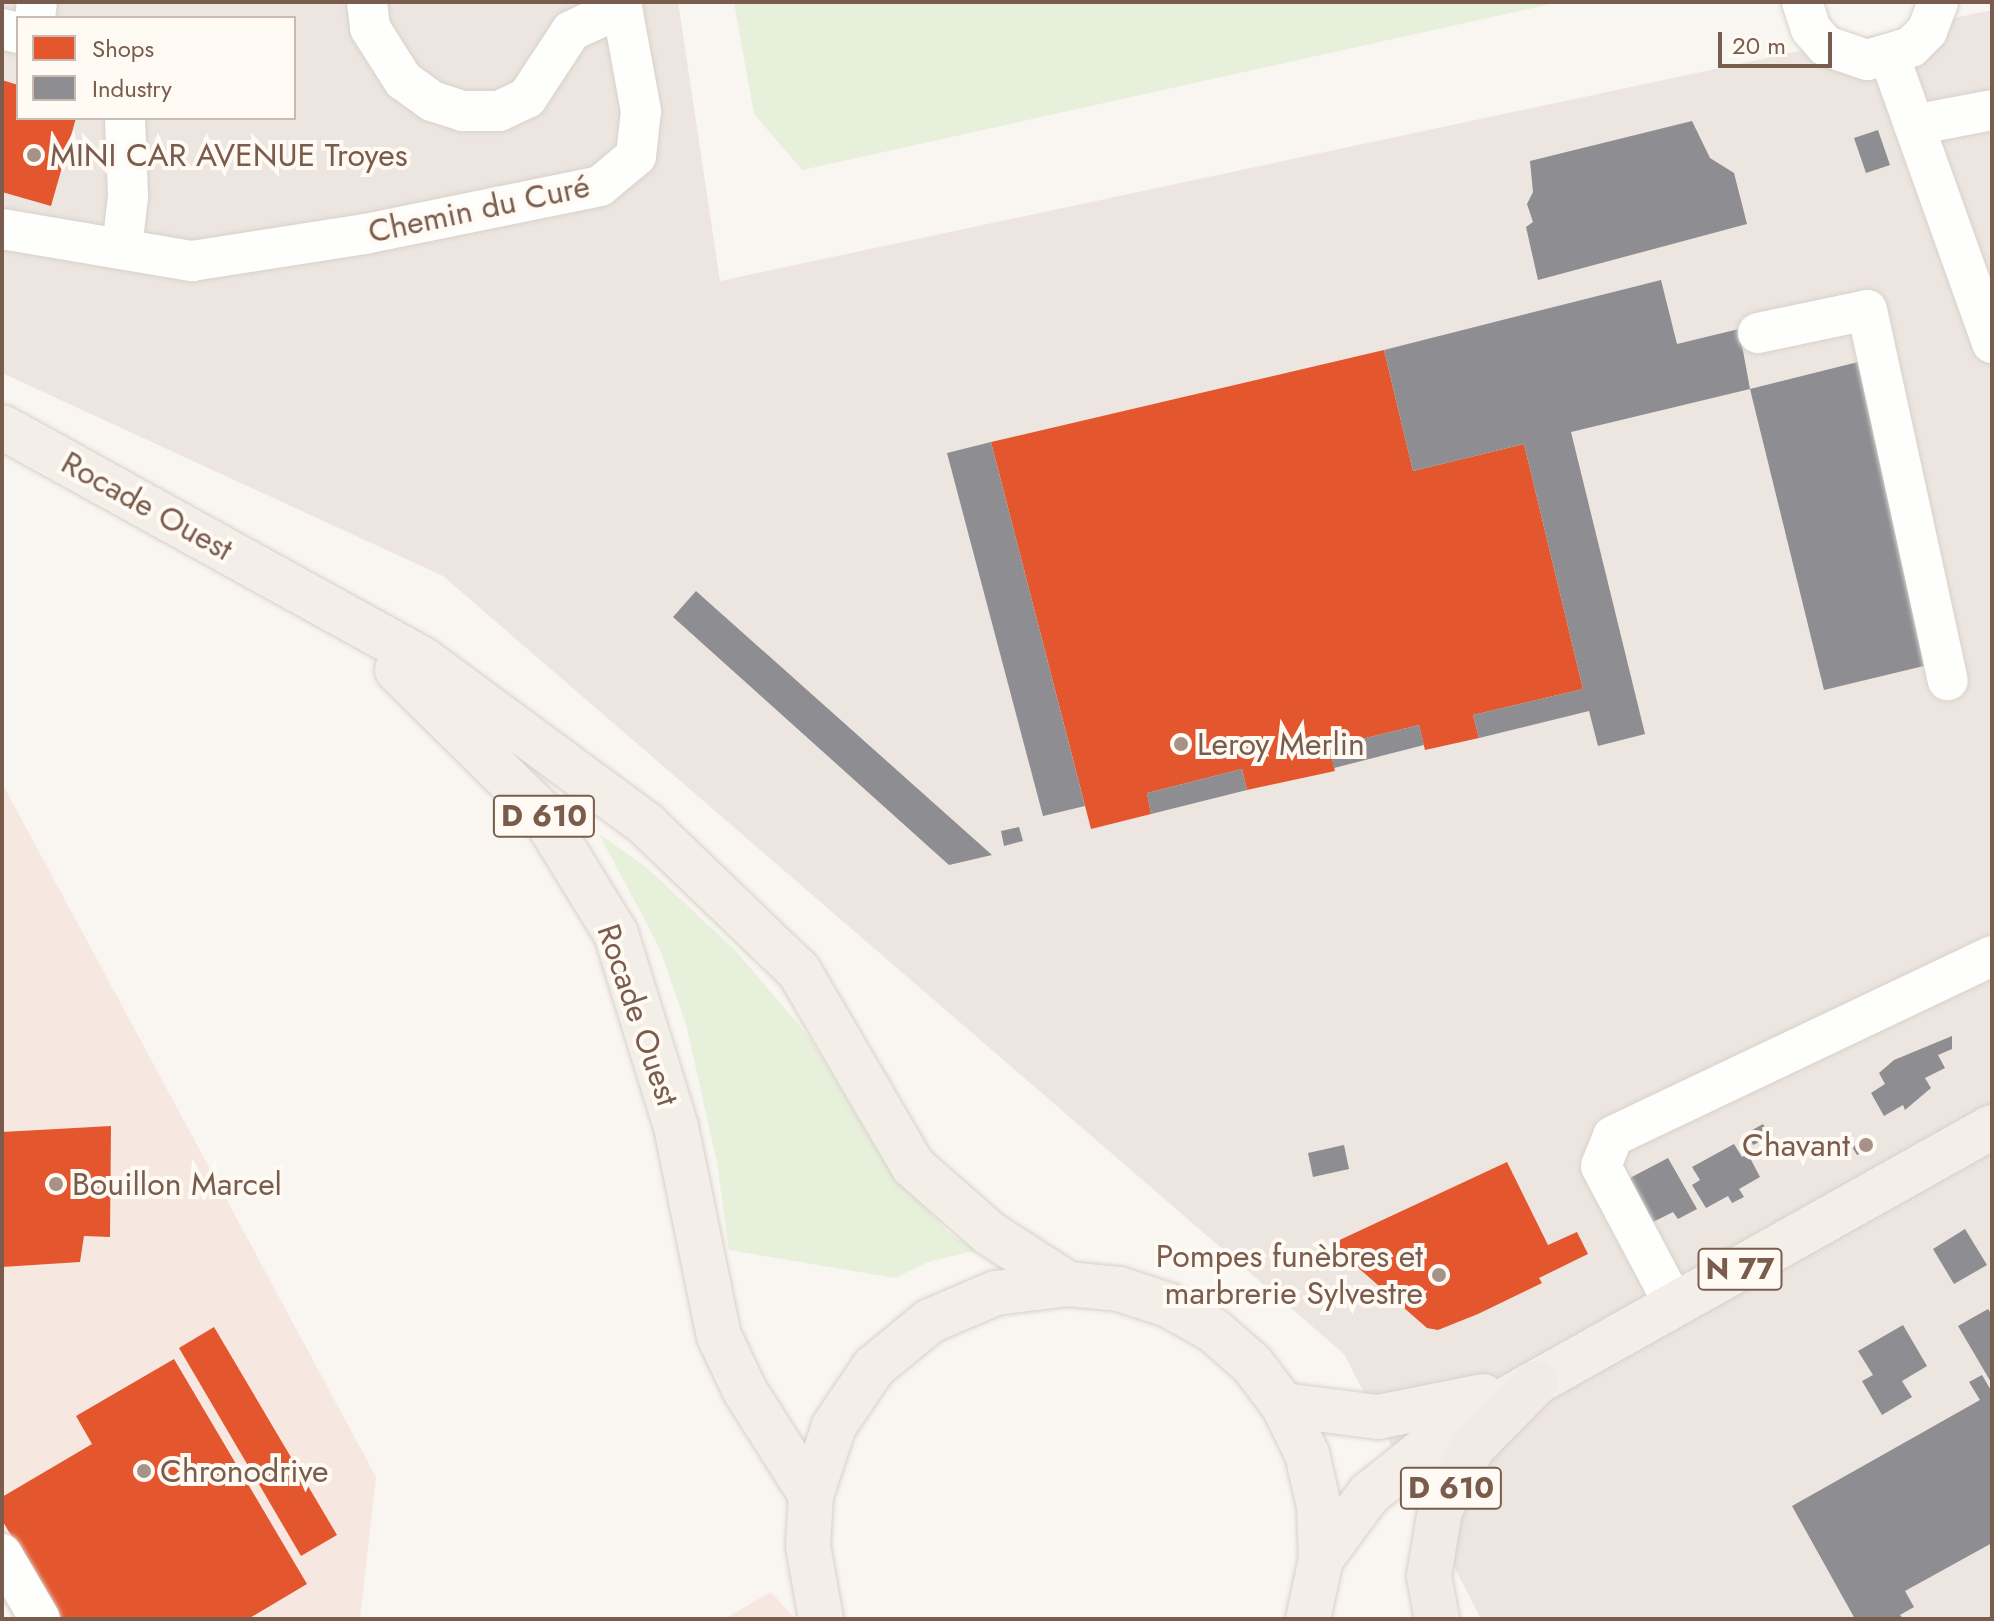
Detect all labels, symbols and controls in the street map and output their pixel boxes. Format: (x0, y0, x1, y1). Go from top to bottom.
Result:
legend (16, 16, 296, 120)
scale bar (1722, 16, 1836, 66)
text: 20 m (1732, 28, 1786, 63)
text: Shops (92, 31, 154, 66)
text: Industry (92, 71, 172, 106)
place label: MINI CAR AVENUE Troyes (50, 136, 408, 174)
marker: MINI CAR AVENUE Troyes (25, 146, 43, 164)
street label: Chemin du Curé (365, 167, 593, 251)
street label: Rocade Ouest (55, 443, 239, 569)
place label: Leroy Merlin (1197, 725, 1365, 763)
marker: Leroy Merlin (1172, 735, 1190, 753)
road number: D 610 (492, 790, 596, 842)
street label: Rocade Ouest (589, 919, 687, 1111)
place label: Chavant (1742, 1126, 1850, 1164)
marker: Chavant (1857, 1136, 1875, 1154)
place label: Bouillon Marcel (72, 1165, 282, 1203)
marker: Bouillon Marcel (47, 1175, 65, 1193)
place label: Pompes funèbres et marbrerie Sylvestre (1156, 1238, 1423, 1313)
road number: N 77 (1696, 1243, 1784, 1295)
marker: Pompes funèbres et marbrerie Sylvestre (1430, 1266, 1448, 1284)
place label: Chronodrive (160, 1452, 329, 1490)
marker: Chronodrive (135, 1462, 153, 1480)
road number: D 610 (1399, 1462, 1503, 1514)

